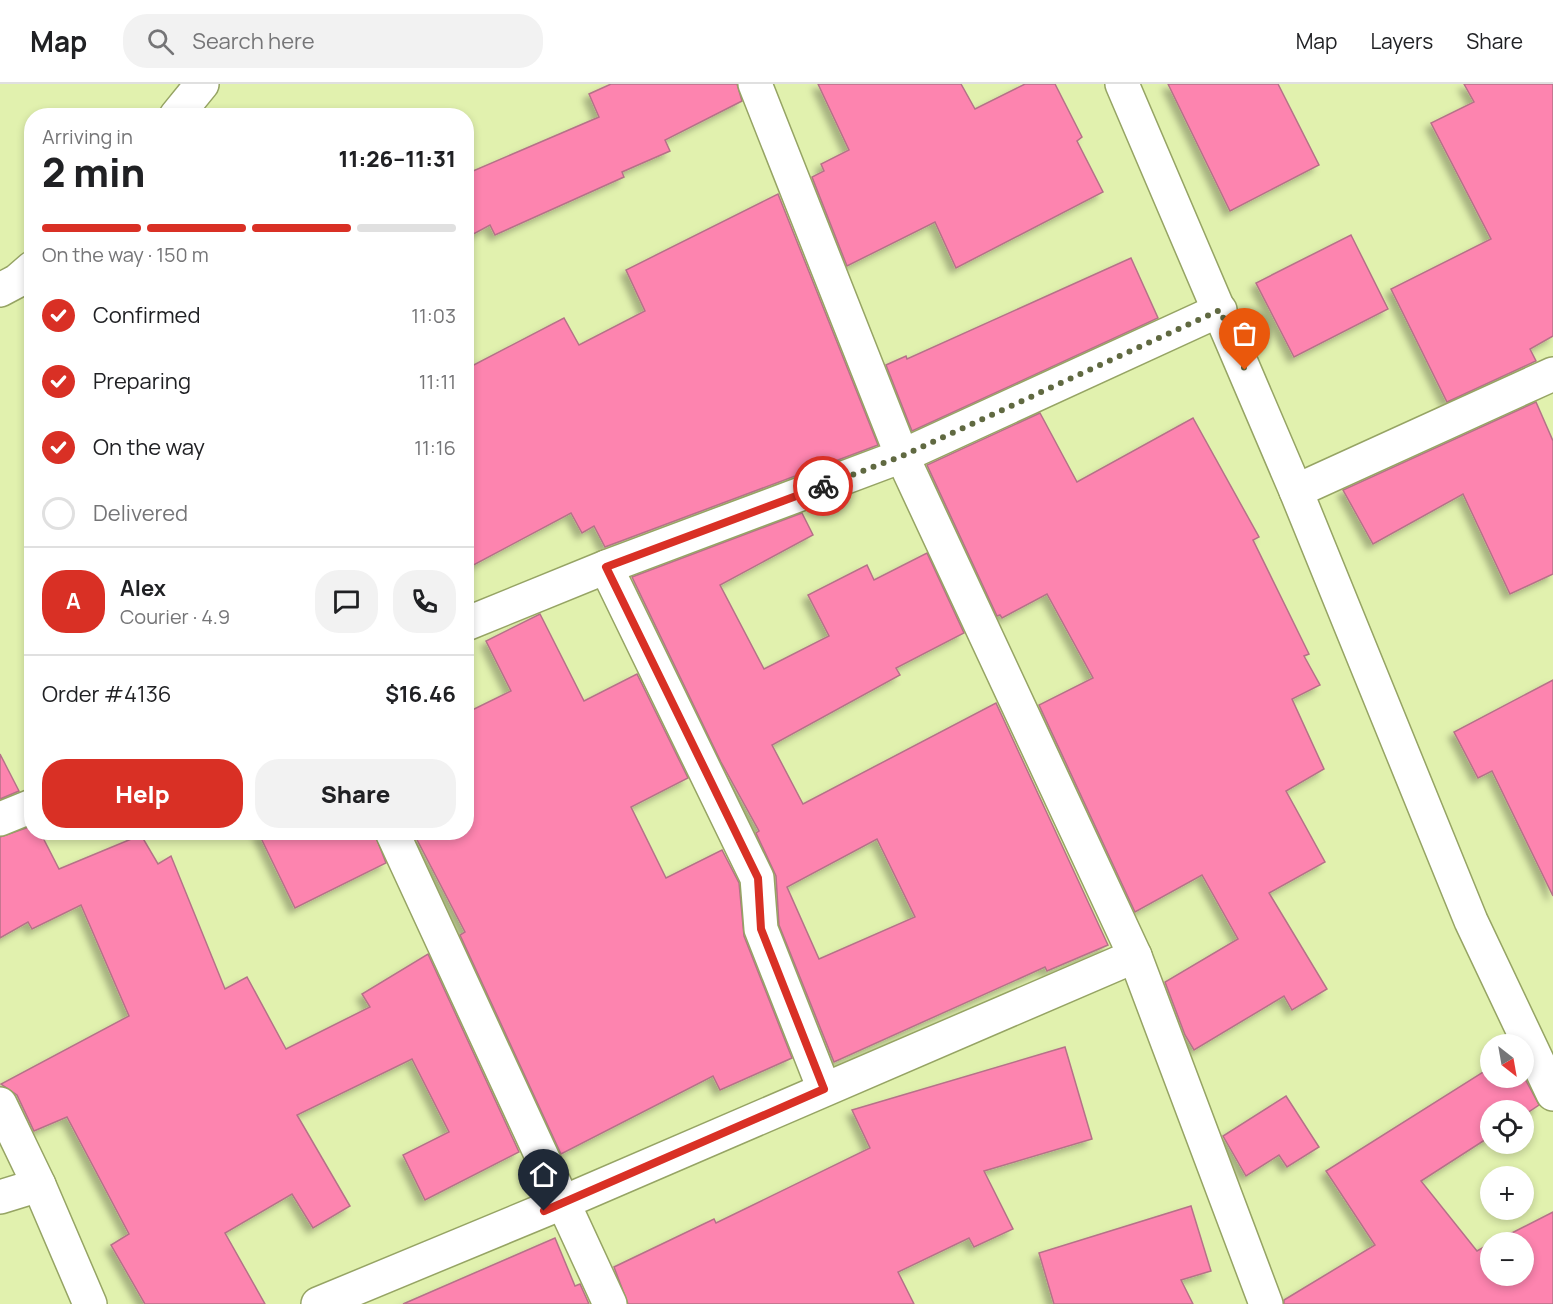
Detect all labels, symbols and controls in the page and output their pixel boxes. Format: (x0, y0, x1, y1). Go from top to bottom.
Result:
search box (123, 14, 543, 68)
text: Map (30, 22, 87, 60)
icon: search (144, 25, 177, 58)
text: Search here (192, 26, 315, 56)
text: Map (1296, 27, 1337, 55)
text: Layers (1370, 27, 1433, 55)
text: Share (1466, 27, 1523, 55)
text: Arriving in (42, 123, 133, 150)
text: 11:26–11:31 (338, 144, 456, 174)
text: 2 min (42, 145, 145, 199)
text: On the way · 150 m (42, 241, 209, 268)
icon: check (42, 299, 75, 332)
text: Confirmed (93, 300, 201, 330)
text: 11:03 (411, 302, 456, 329)
pin (1219, 308, 1270, 370)
icon: bag (1228, 317, 1261, 350)
icon: check (42, 365, 75, 398)
text: Preparing (93, 366, 191, 396)
text: 11:11 (419, 368, 456, 395)
icon: check (42, 431, 75, 464)
text: On the way (93, 432, 205, 462)
text: 11:16 (414, 434, 456, 461)
courier (793, 456, 853, 516)
icon: bike (807, 470, 840, 503)
text: Delivered (93, 498, 188, 528)
button: chat (315, 570, 378, 633)
button: phone (393, 570, 456, 633)
text: Alex (120, 573, 166, 603)
text: A (66, 586, 81, 616)
text: Courier · 4.9 (120, 603, 230, 630)
text: Order #4136 (42, 679, 171, 709)
text: $16.46 (385, 679, 456, 709)
button: Help (42, 759, 243, 828)
button: Share (255, 759, 456, 828)
north arrow (1480, 1034, 1534, 1088)
map controls (1480, 1034, 1534, 1286)
button: locate (1480, 1100, 1534, 1154)
pin (518, 1149, 569, 1211)
icon: home (527, 1158, 560, 1191)
button: + (1480, 1166, 1534, 1220)
button: − (1480, 1232, 1534, 1286)

